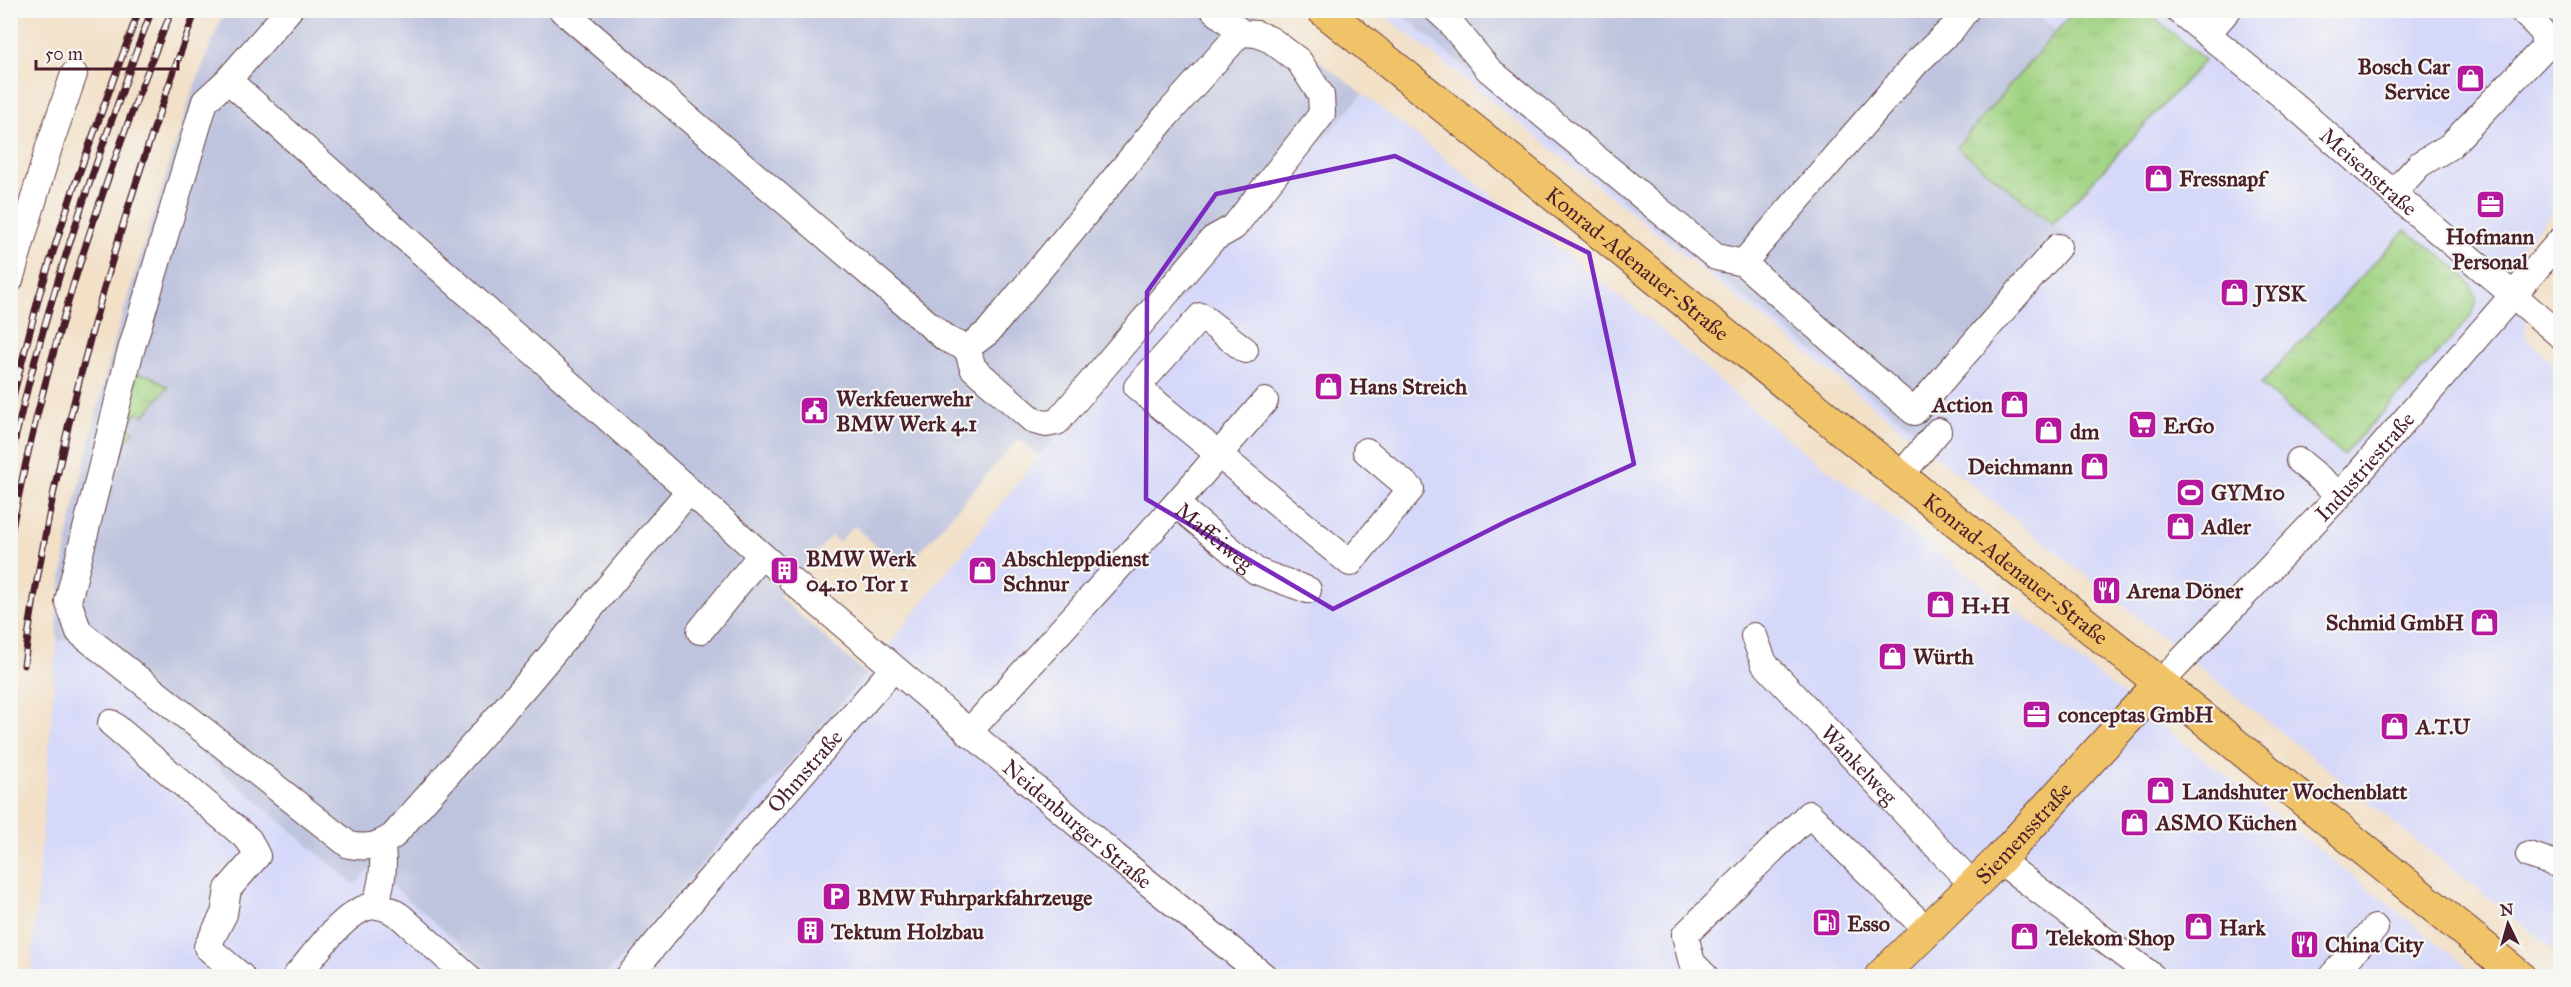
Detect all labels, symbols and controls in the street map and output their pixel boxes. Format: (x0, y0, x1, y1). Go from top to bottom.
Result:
scale bar (36, 33, 178, 71)
text: 50 m (45, 43, 83, 65)
place label: Bosch Car Service (2357, 53, 2451, 105)
shop icon: Bosch Car Service (2455, 63, 2487, 95)
street label: Meisenstraße (2314, 122, 2423, 222)
shop icon: Fressnapf (2142, 162, 2174, 194)
place label: Fressnapf (2179, 165, 2269, 192)
street label: Konrad-Adenauer-Straße (1540, 181, 1735, 347)
office icon: Hofmann Personal (2474, 188, 2506, 220)
place label: Hofmann Personal (2446, 223, 2535, 275)
shop icon: JYSK (2218, 277, 2250, 309)
place label: JYSK (2252, 280, 2308, 308)
shop icon: Hans Streich (1312, 370, 1344, 402)
place label: Hans Streich (1349, 373, 1468, 400)
place label: Werkfeuerwehr BMW Werk 4.1 (836, 385, 977, 437)
shop icon: Action (1998, 388, 2030, 420)
place label: Action (1930, 391, 1993, 418)
public building icon: Werkfeuerwehr BMW Werk 4.1 (799, 395, 831, 427)
street label: Industriestraße (2309, 406, 2420, 527)
supermarket icon: ErGo (2126, 409, 2158, 441)
place label: ErGo (2163, 412, 2214, 439)
shop icon: dm (2033, 415, 2065, 447)
place label: dm (2070, 418, 2100, 445)
shop icon: Deichmann (2078, 450, 2110, 482)
place label: Deichmann (1967, 453, 2073, 480)
sports icon: GYM10 (2174, 476, 2206, 508)
place label: GYM10 (2211, 479, 2285, 506)
street label: Konrad-Adenauer-Straße (1918, 487, 2114, 651)
street label: Maffeiweg (1170, 496, 1260, 578)
shop icon: Adler (2165, 510, 2197, 542)
place label: Adler (2200, 513, 2252, 540)
place label: BMW Werk 04.10 Tor 1 (806, 545, 917, 597)
place label: Abschleppdienst Schnur (1001, 545, 1149, 597)
building icon: BMW Werk 04.10 Tor 1 (769, 555, 801, 587)
shop icon: Abschleppdienst Schnur (966, 555, 998, 587)
restaurant icon: Arena Döner (2090, 574, 2122, 606)
place label: Arena Döner (2125, 577, 2244, 604)
shop icon: H+H (1924, 589, 1956, 621)
place label: H+H (1961, 592, 2010, 619)
shop icon: Schmid GmbH (2469, 606, 2501, 638)
place label: Schmid GmbH (2326, 609, 2464, 636)
shop icon: Würth (1876, 640, 1908, 672)
place label: Würth (1913, 643, 1974, 670)
office icon: conceptas GmbH (2021, 698, 2053, 730)
place label: conceptas GmbH (2058, 701, 2214, 728)
shop icon: A.T.U (2379, 710, 2411, 742)
place label: A.T.U (2414, 713, 2471, 740)
street label: Wankelweg (1815, 719, 1904, 811)
street label: Ohmstraße (761, 724, 848, 818)
street label: Neidenburger Straße (997, 754, 1158, 895)
shop icon: Landshuter Wochenblatt (2145, 775, 2177, 807)
street label: Siemensstraße (1970, 776, 2077, 890)
place label: Landshuter Wochenblatt (2182, 778, 2408, 805)
shop icon: ASMO Küchen (2119, 806, 2151, 838)
place label: ASMO Küchen (2154, 809, 2297, 836)
parking icon: BMW Fuhrparkfahrzeuge (820, 881, 852, 913)
place label: BMW Fuhrparkfahrzeuge (857, 884, 1092, 911)
north arrow (2478, 894, 2538, 954)
text: N (2499, 899, 2515, 920)
fuel station icon: Esso (1810, 907, 1842, 939)
place label: Esso (1847, 910, 1890, 937)
shop icon: Hark (2182, 911, 2214, 943)
place label: Hark (2219, 914, 2266, 941)
building icon: Tektum Holzbau (794, 915, 826, 947)
place label: Tektum Holzbau (830, 918, 984, 945)
shop icon: Telekom Shop (2009, 921, 2041, 953)
place label: Telekom Shop (2045, 924, 2175, 951)
restaurant icon: China City (2288, 928, 2320, 960)
place label: China City (2325, 931, 2425, 958)

